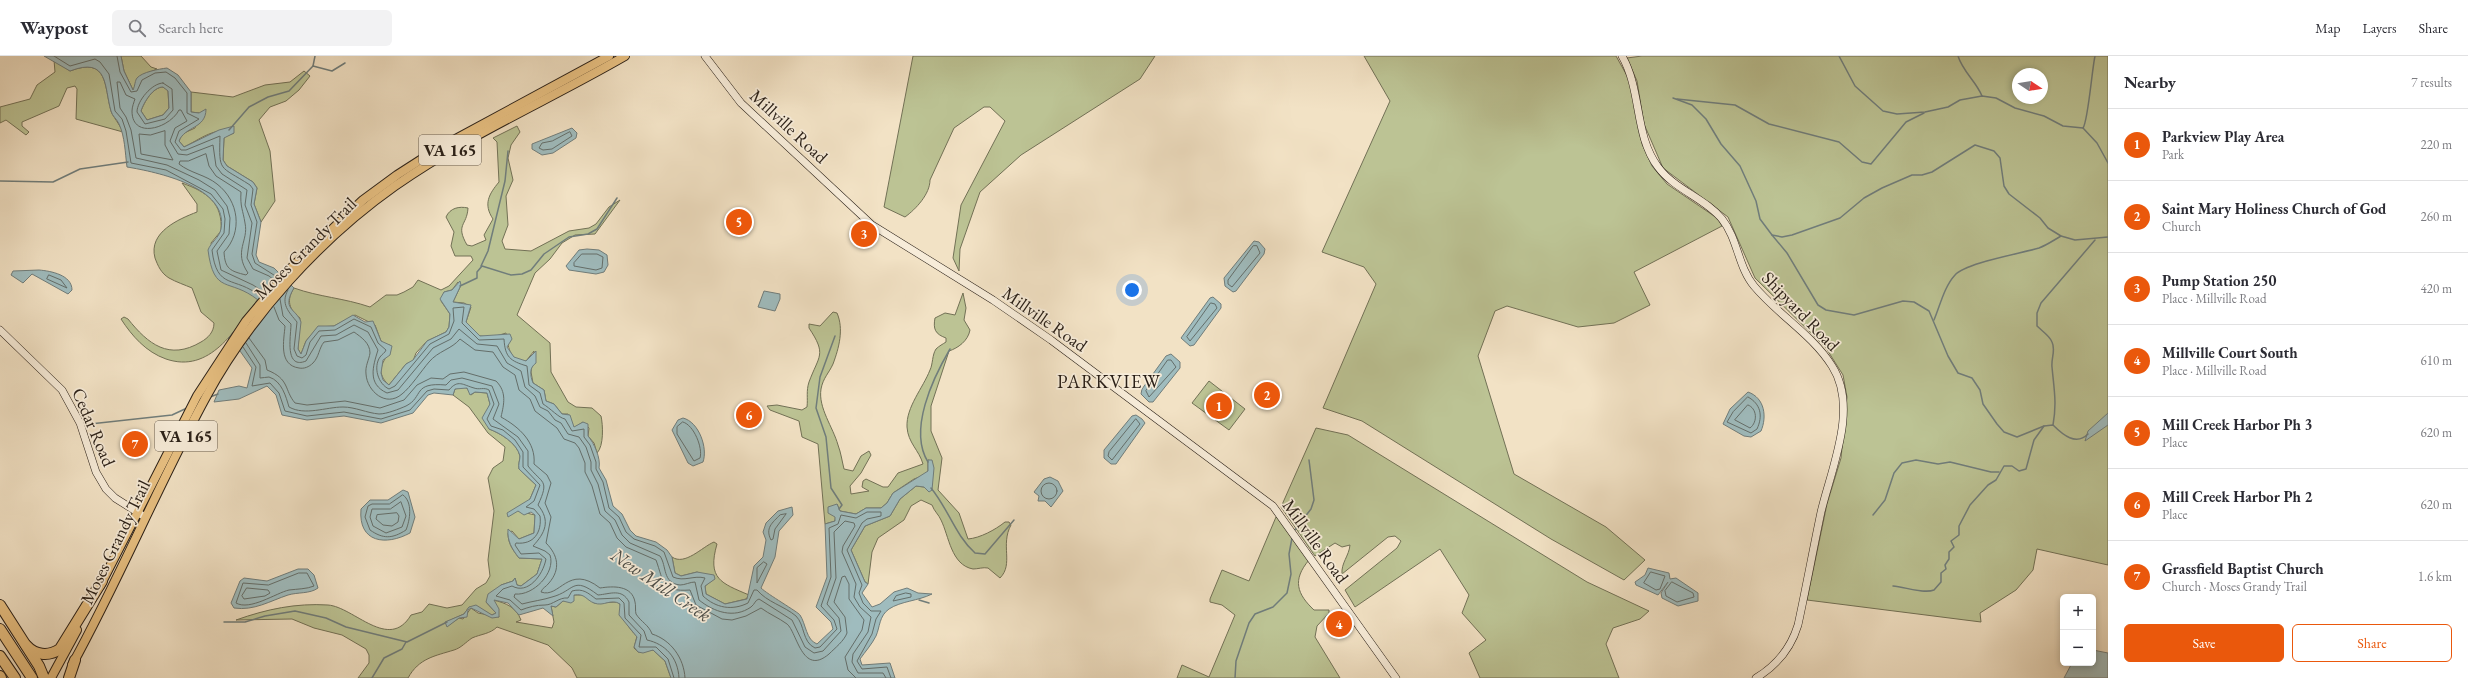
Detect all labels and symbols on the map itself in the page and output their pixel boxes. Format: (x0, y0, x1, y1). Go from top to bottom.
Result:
north arrow (2012, 68, 2048, 104)
street label: Millville Road (745, 84, 834, 169)
road number: VA 165 (419, 135, 481, 165)
street label: Moses Grandy Trail (249, 192, 361, 304)
pin: 5 (726, 207, 752, 237)
pin: 3 (851, 219, 877, 249)
street label: Shipyard Road (1757, 266, 1845, 356)
your location (1122, 280, 1142, 300)
street label: Millville Road (998, 281, 1093, 357)
district label: PARKVIEW (1057, 369, 1161, 394)
pin: 2 (1254, 380, 1280, 410)
street label: Cedar Road (67, 384, 121, 471)
pin: 1 (1206, 391, 1232, 421)
pin: 6 (736, 400, 762, 430)
road number: VA 165 (155, 421, 217, 451)
pin: 7 (122, 429, 148, 459)
street label: Moses Grandy Trail (75, 476, 155, 608)
street label: Millville Road (1278, 494, 1355, 588)
water label: New Mill Creek (605, 542, 716, 628)
pin: 4 (1326, 609, 1352, 639)

